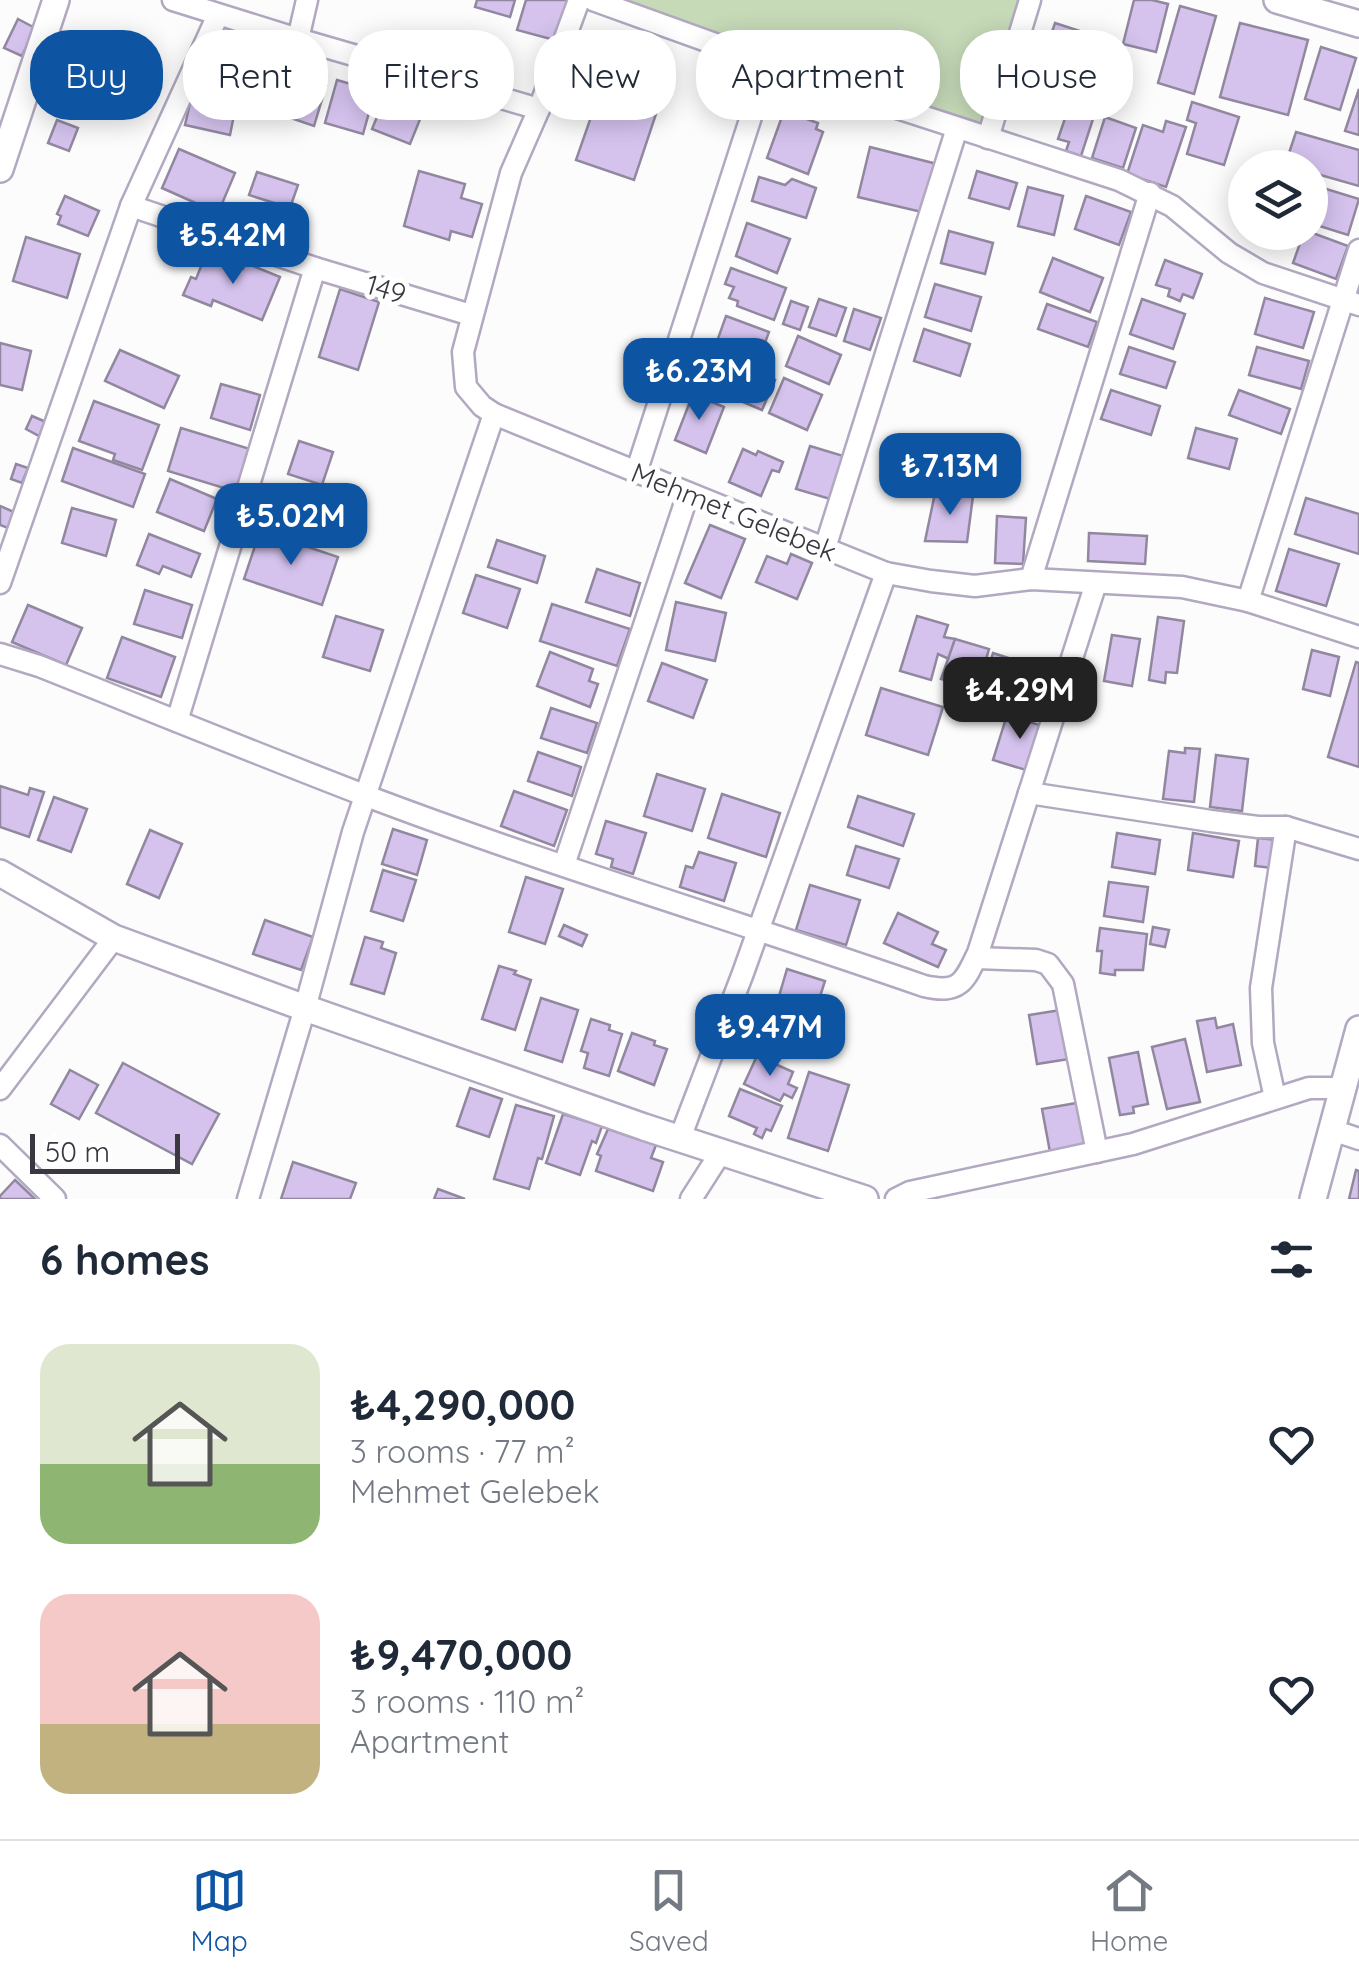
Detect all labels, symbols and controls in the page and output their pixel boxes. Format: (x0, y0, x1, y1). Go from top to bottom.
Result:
chip: Buy (30, 30, 163, 120)
chip: Rent (183, 30, 328, 120)
chip: Filters (348, 30, 514, 120)
chip: New (534, 30, 676, 120)
chip: Apartment (696, 30, 940, 120)
chip: House (960, 30, 1133, 120)
map controls (1228, 150, 1328, 250)
button: layers (1228, 150, 1328, 250)
pin: ₺5.42M (152, 202, 314, 287)
text: ₺5.42M (179, 214, 287, 254)
street label: 149 (362, 266, 410, 311)
pin: ₺6.23M (618, 338, 780, 423)
text: ₺6.23M (645, 350, 753, 390)
pin: ₺7.13M (869, 433, 1031, 518)
text: ₺7.13M (901, 445, 999, 485)
street label: Mehmet Gelebek (626, 454, 842, 569)
pin: ₺5.02M (210, 483, 372, 568)
text: ₺5.02M (236, 495, 346, 535)
pin: ₺4.29M (939, 657, 1101, 742)
text: ₺4.29M (965, 669, 1075, 709)
pin: ₺9.47M (689, 994, 851, 1079)
text: ₺9.47M (717, 1006, 823, 1046)
scale bar (30, 1129, 180, 1174)
text: 50 m (45, 1134, 110, 1169)
icon: filters (1264, 1232, 1319, 1287)
text: 6 homes (40, 1233, 210, 1286)
text: ₺4,290,000 (350, 1378, 575, 1431)
icon: home (120, 1384, 240, 1504)
icon: heart (1264, 1417, 1319, 1472)
text: 3 rooms · 77 m² (350, 1431, 575, 1471)
text: Mehmet Gelebek (350, 1471, 600, 1511)
text: ₺9,470,000 (350, 1628, 572, 1681)
icon: home (120, 1634, 240, 1754)
icon: heart (1264, 1667, 1319, 1722)
text: 3 rooms · 110 m² (350, 1681, 584, 1721)
text: Apartment (350, 1721, 509, 1761)
tab: Map (191, 1863, 248, 1958)
tab: Saved (629, 1863, 709, 1958)
tab: Home (1090, 1863, 1168, 1958)

